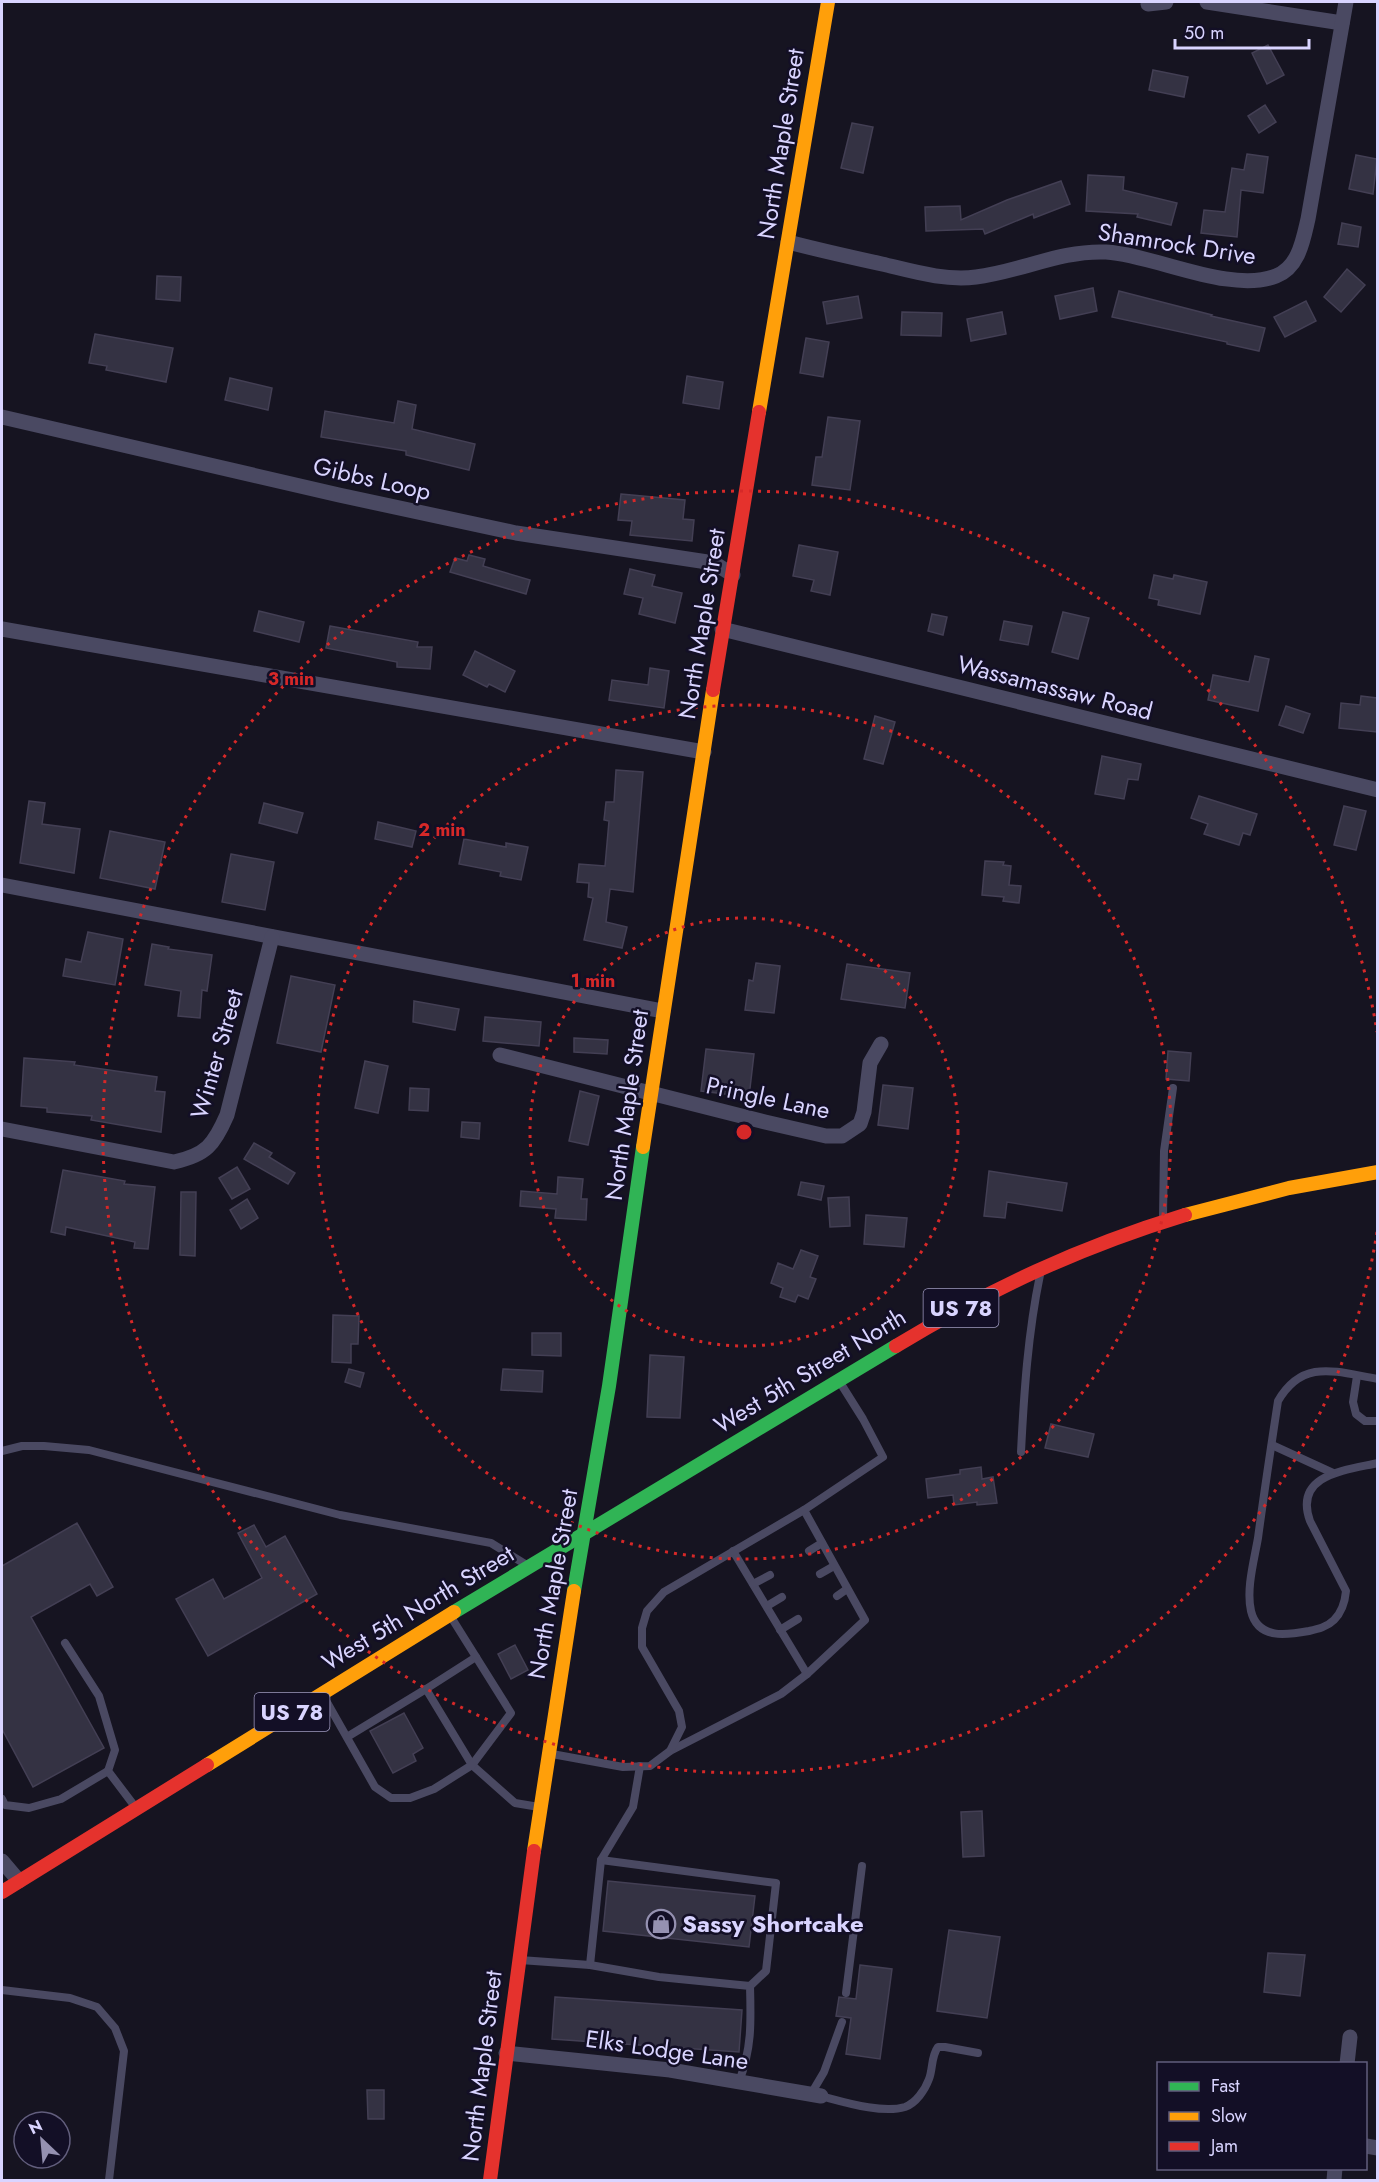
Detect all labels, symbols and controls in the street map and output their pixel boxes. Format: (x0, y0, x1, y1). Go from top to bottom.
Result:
scale bar (1175, 12, 1308, 50)
text: 50 m (1184, 20, 1224, 46)
street label: North Maple Street (748, 46, 813, 242)
street label: Shamrock Drive (1096, 214, 1259, 273)
street label: Gibbs Loop (310, 448, 434, 509)
street label: North Maple Street (669, 526, 734, 722)
street label: Wassamassaw Road (954, 646, 1156, 729)
text: 3 min (268, 666, 314, 692)
text: 2 min (418, 817, 466, 843)
text: 1 min (571, 968, 615, 994)
street label: Winter Street (181, 985, 252, 1123)
street label: North Maple Street (596, 1007, 657, 1203)
street label: Pringle Lane (703, 1067, 833, 1128)
centre of rings (734, 1122, 754, 1142)
road number: US 78 (924, 1289, 998, 1327)
street label: West 5th Street North (707, 1299, 912, 1442)
street label: North Maple Street (519, 1486, 586, 1682)
street label: West 5th North Street (315, 1536, 521, 1679)
road number: US 78 (254, 1693, 330, 1731)
place label: Sassy Shortcake (682, 1906, 864, 1941)
shop icon: Sassy Shortcake (645, 1908, 677, 1940)
street label: North Maple Street (452, 1968, 511, 2164)
street label: Elks Lodge Lane (583, 2021, 751, 2078)
legend (1157, 2062, 1367, 2170)
text: Fast (1211, 2073, 1240, 2099)
text: Slow (1211, 2103, 1248, 2129)
north arrow (12, 2110, 72, 2170)
text: N (25, 2114, 46, 2140)
text: Jam (1209, 2133, 1238, 2159)

